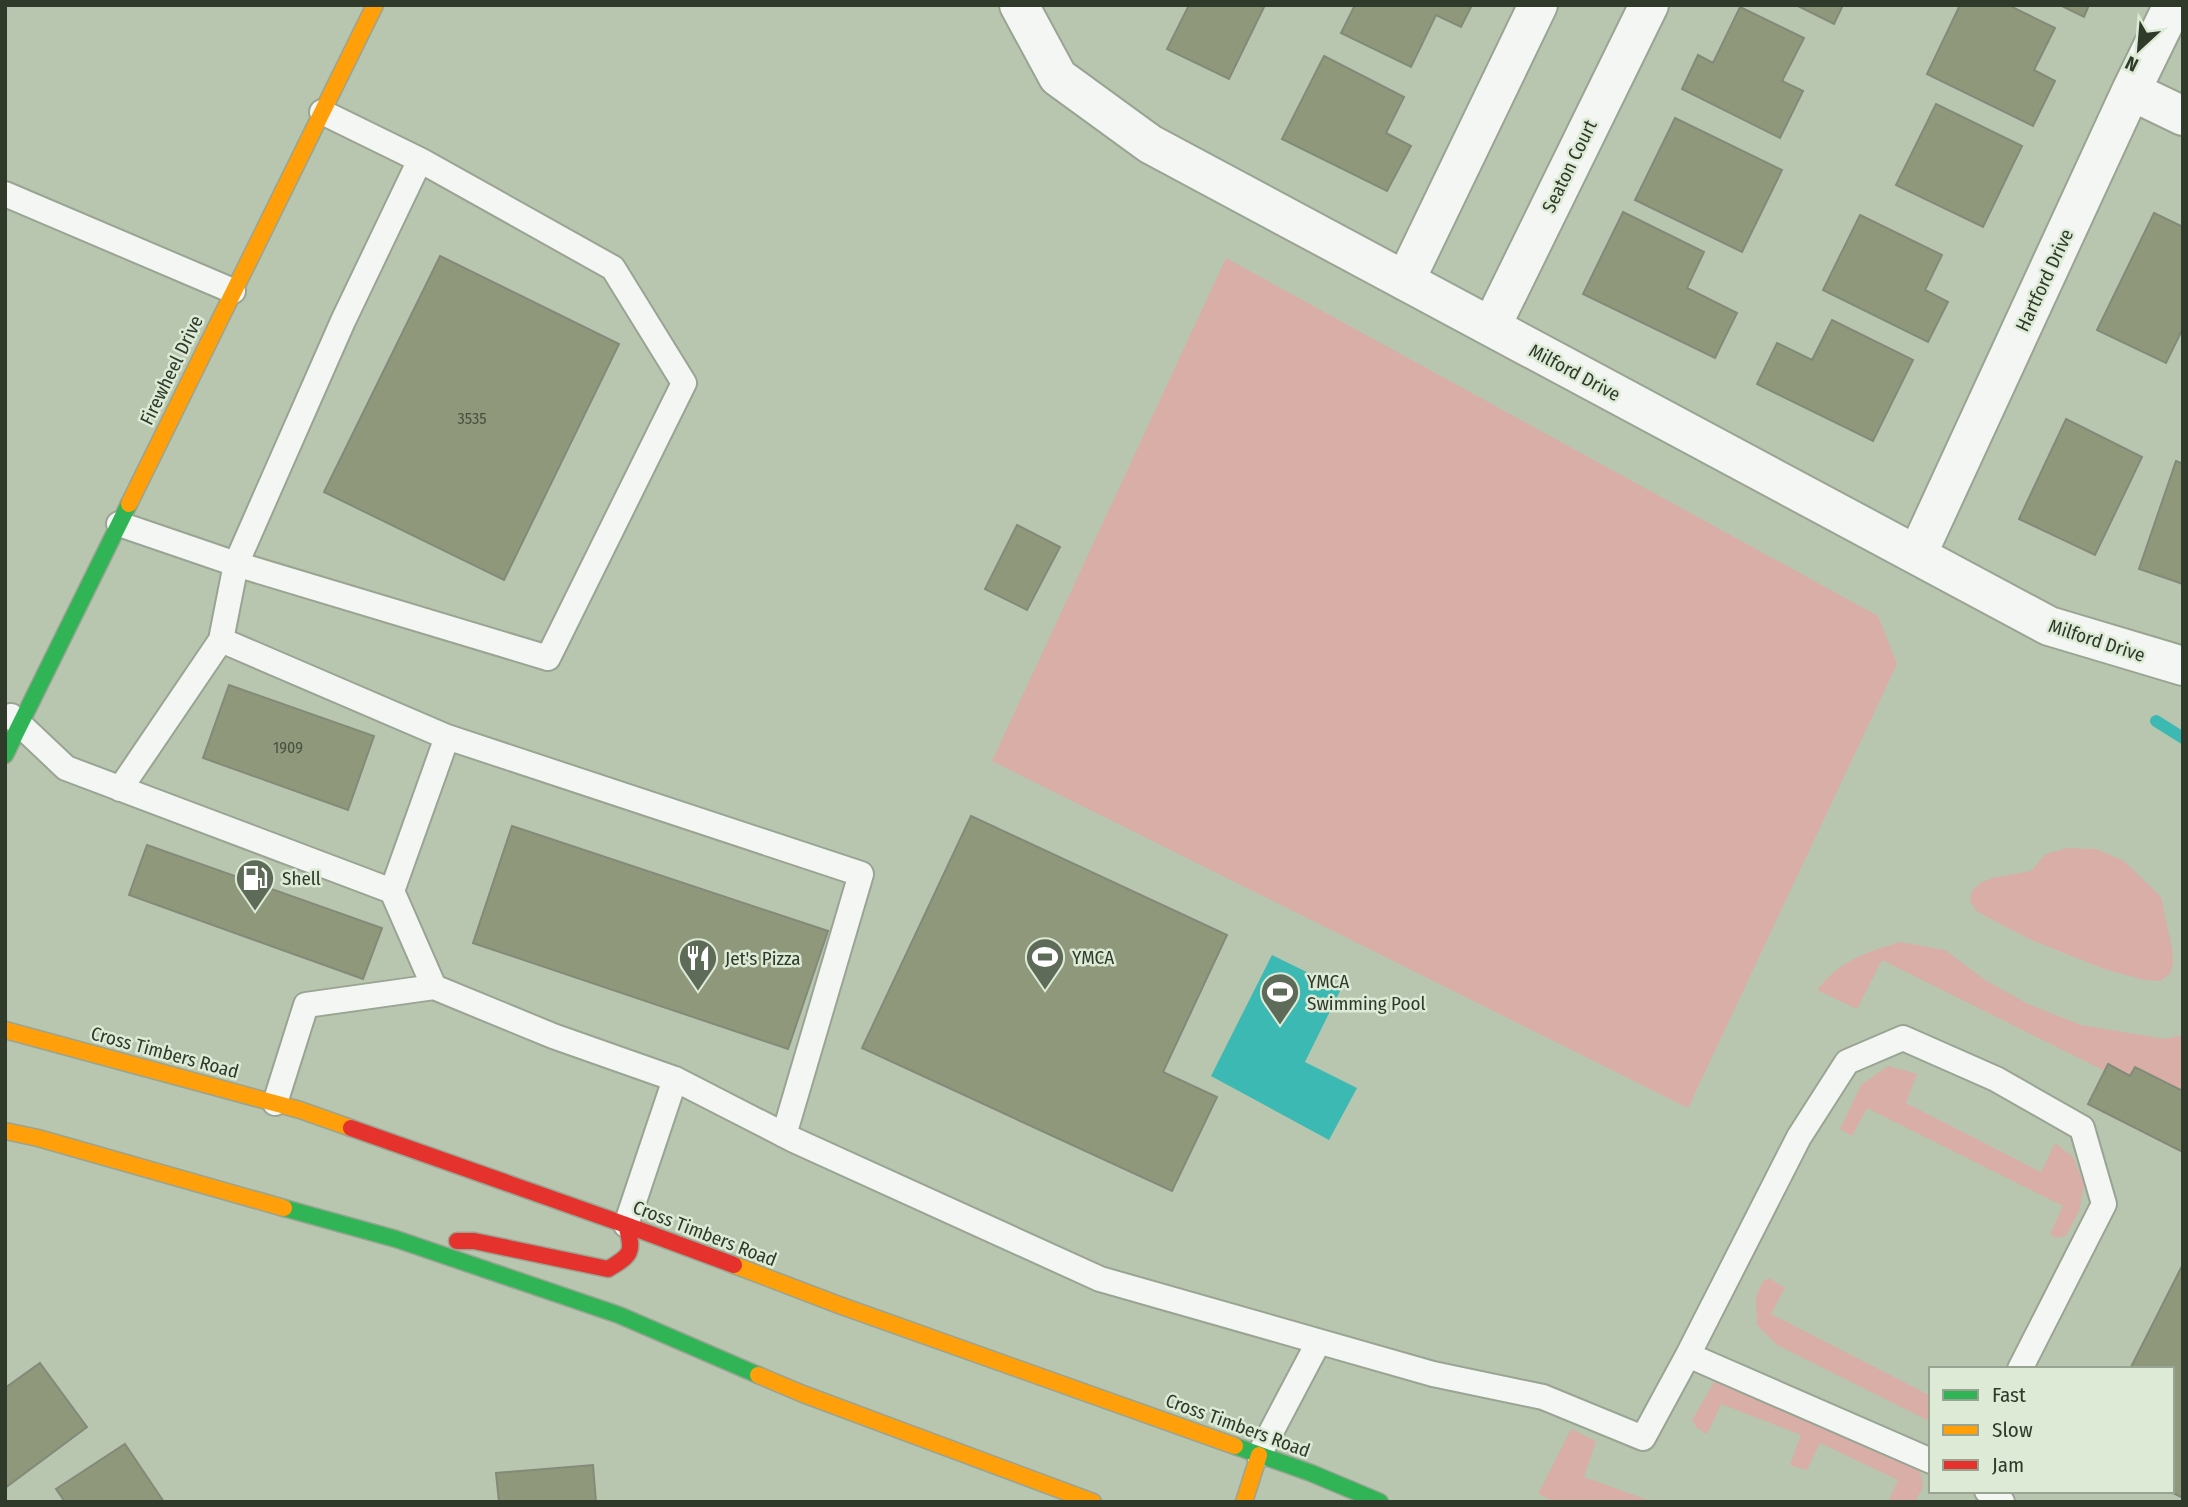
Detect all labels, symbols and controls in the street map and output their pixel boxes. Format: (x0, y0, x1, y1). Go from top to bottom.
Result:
north arrow (2104, 14, 2174, 84)
text: N (2122, 51, 2142, 77)
street label: Seaton Court (1537, 115, 1602, 216)
street label: Hartford Drive (2011, 225, 2078, 335)
street label: Firewheel Drive (135, 312, 208, 429)
street label: Milford Drive (1525, 339, 1624, 406)
house number: 3535 (457, 409, 487, 428)
street label: Milford Drive (2046, 614, 2148, 667)
house number: 1909 (273, 738, 303, 757)
fuel station icon: Shell (234, 857, 276, 912)
place label: Shell (282, 867, 321, 890)
sports icon: YMCA (1024, 936, 1066, 991)
restaurant icon: Jet's Pizza (677, 937, 719, 992)
place label: YMCA (1072, 946, 1114, 969)
place label: Jet's Pizza (725, 947, 801, 970)
place label: YMCA Swimming Pool (1307, 970, 1425, 1015)
sports icon: YMCA Swimming Pool (1259, 971, 1301, 1026)
street label: Cross Timbers Road (88, 1022, 241, 1083)
street label: Cross Timbers Road (630, 1195, 780, 1271)
legend (1929, 1367, 2174, 1493)
text: Fast (1992, 1382, 2026, 1408)
street label: Cross Timbers Road (1162, 1389, 1313, 1462)
text: Slow (1992, 1417, 2033, 1443)
text: Jam (1992, 1452, 2024, 1478)

